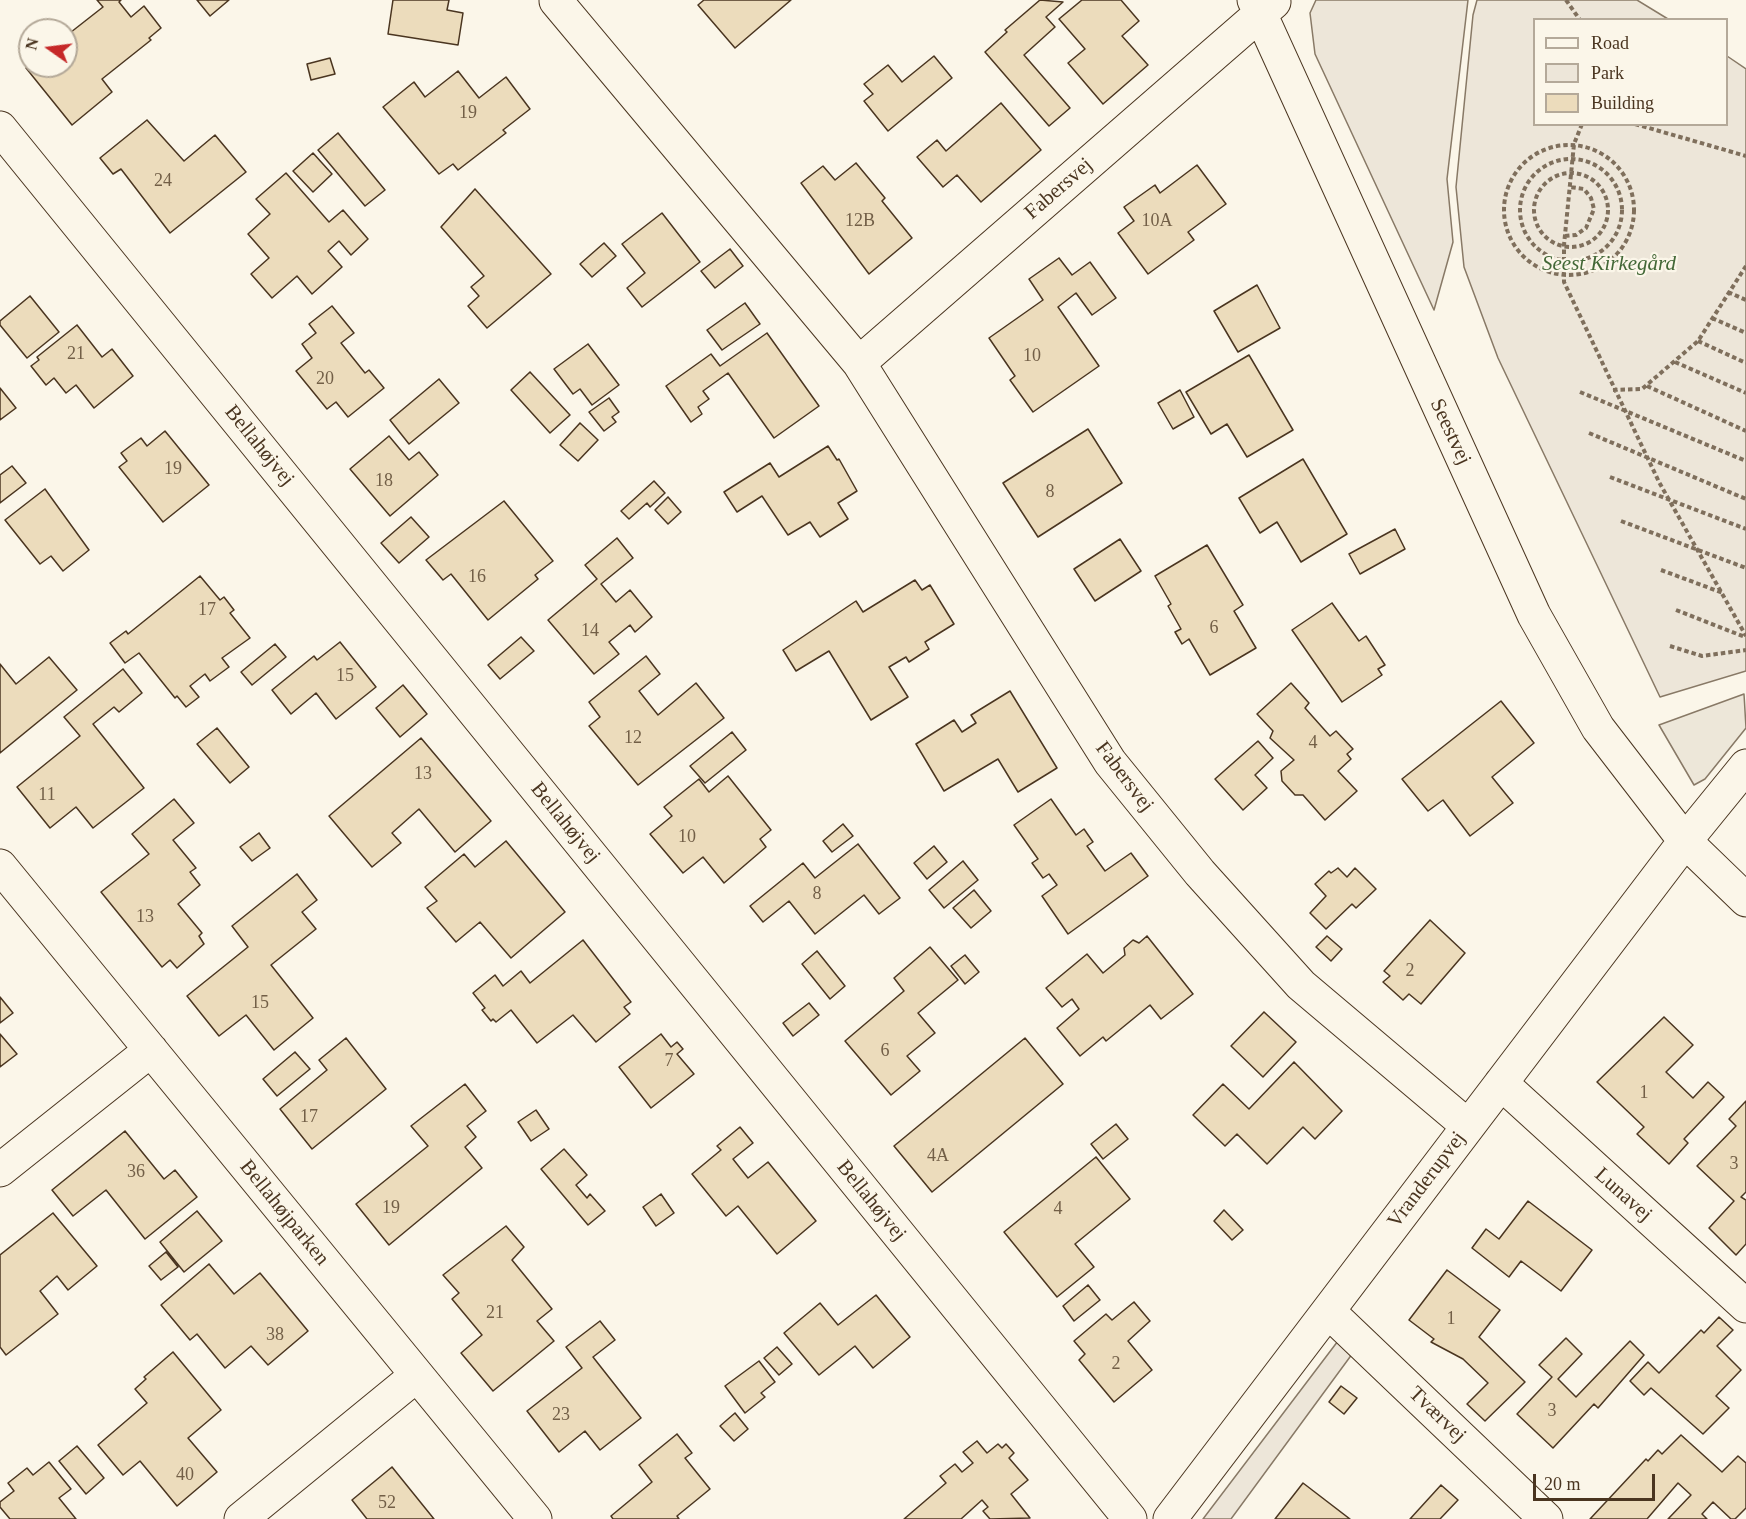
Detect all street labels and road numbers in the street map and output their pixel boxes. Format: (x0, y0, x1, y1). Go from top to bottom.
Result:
street label: Fabersvej (1020, 153, 1098, 225)
street label: Seestvej (1424, 395, 1476, 469)
street label: Bellahøjvej (219, 400, 299, 492)
street label: Fabersvej (1089, 737, 1159, 817)
street label: Bellahøjvej (525, 777, 605, 869)
street label: Vranderupvej (1383, 1127, 1471, 1233)
street label: Bellahøjparken (234, 1155, 334, 1271)
street label: Bellahøjvej (831, 1155, 911, 1247)
street label: Lunavej (1589, 1163, 1657, 1227)
street label: Tværvej (1403, 1382, 1471, 1448)

